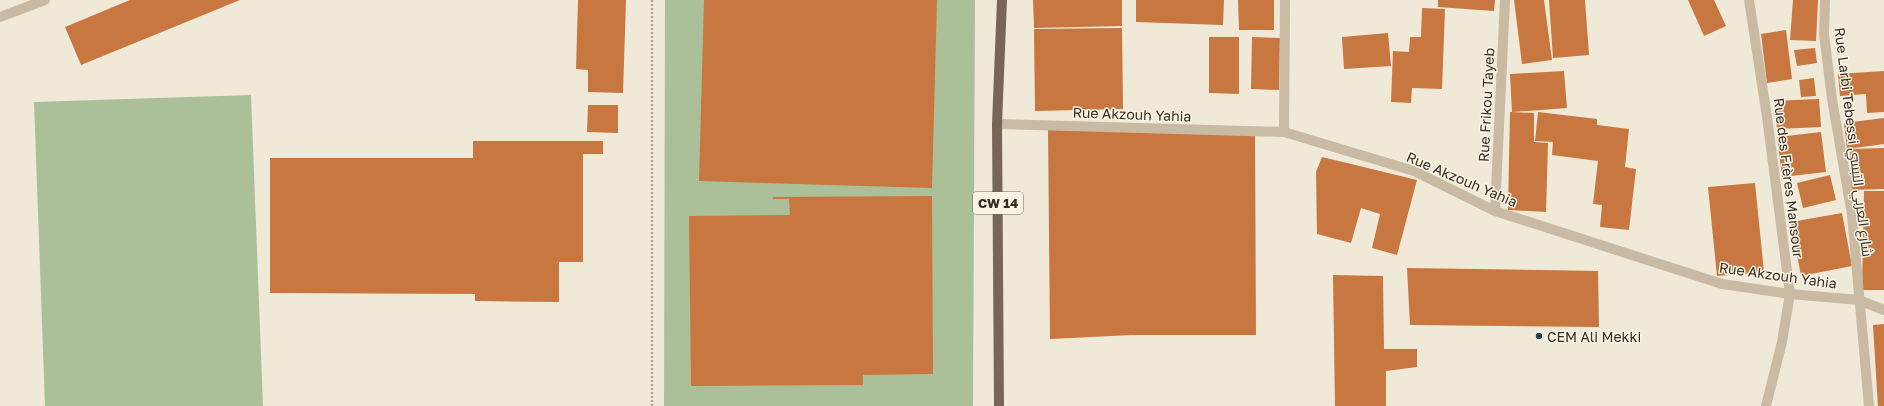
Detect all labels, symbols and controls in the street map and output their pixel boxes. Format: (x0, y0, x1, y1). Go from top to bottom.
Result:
street label: Rue Larbi Tebessi شارع العربي التبسي (1828, 26, 1877, 258)
street label: Rue Frikou Tayeb (1475, 48, 1497, 162)
street label: Rue des Frères Mansour (1771, 97, 1807, 260)
street label: Rue Akzouh Yahia (1072, 103, 1192, 125)
street label: Rue Akzouh Yahia (1404, 148, 1520, 210)
road number: CW 14 (973, 192, 1023, 214)
street label: Rue Akzouh Yahia (1718, 258, 1838, 292)
place label: CEM Ali Mekki (1547, 328, 1641, 345)
marker: CEM Ali Mekki (1534, 331, 1544, 341)

